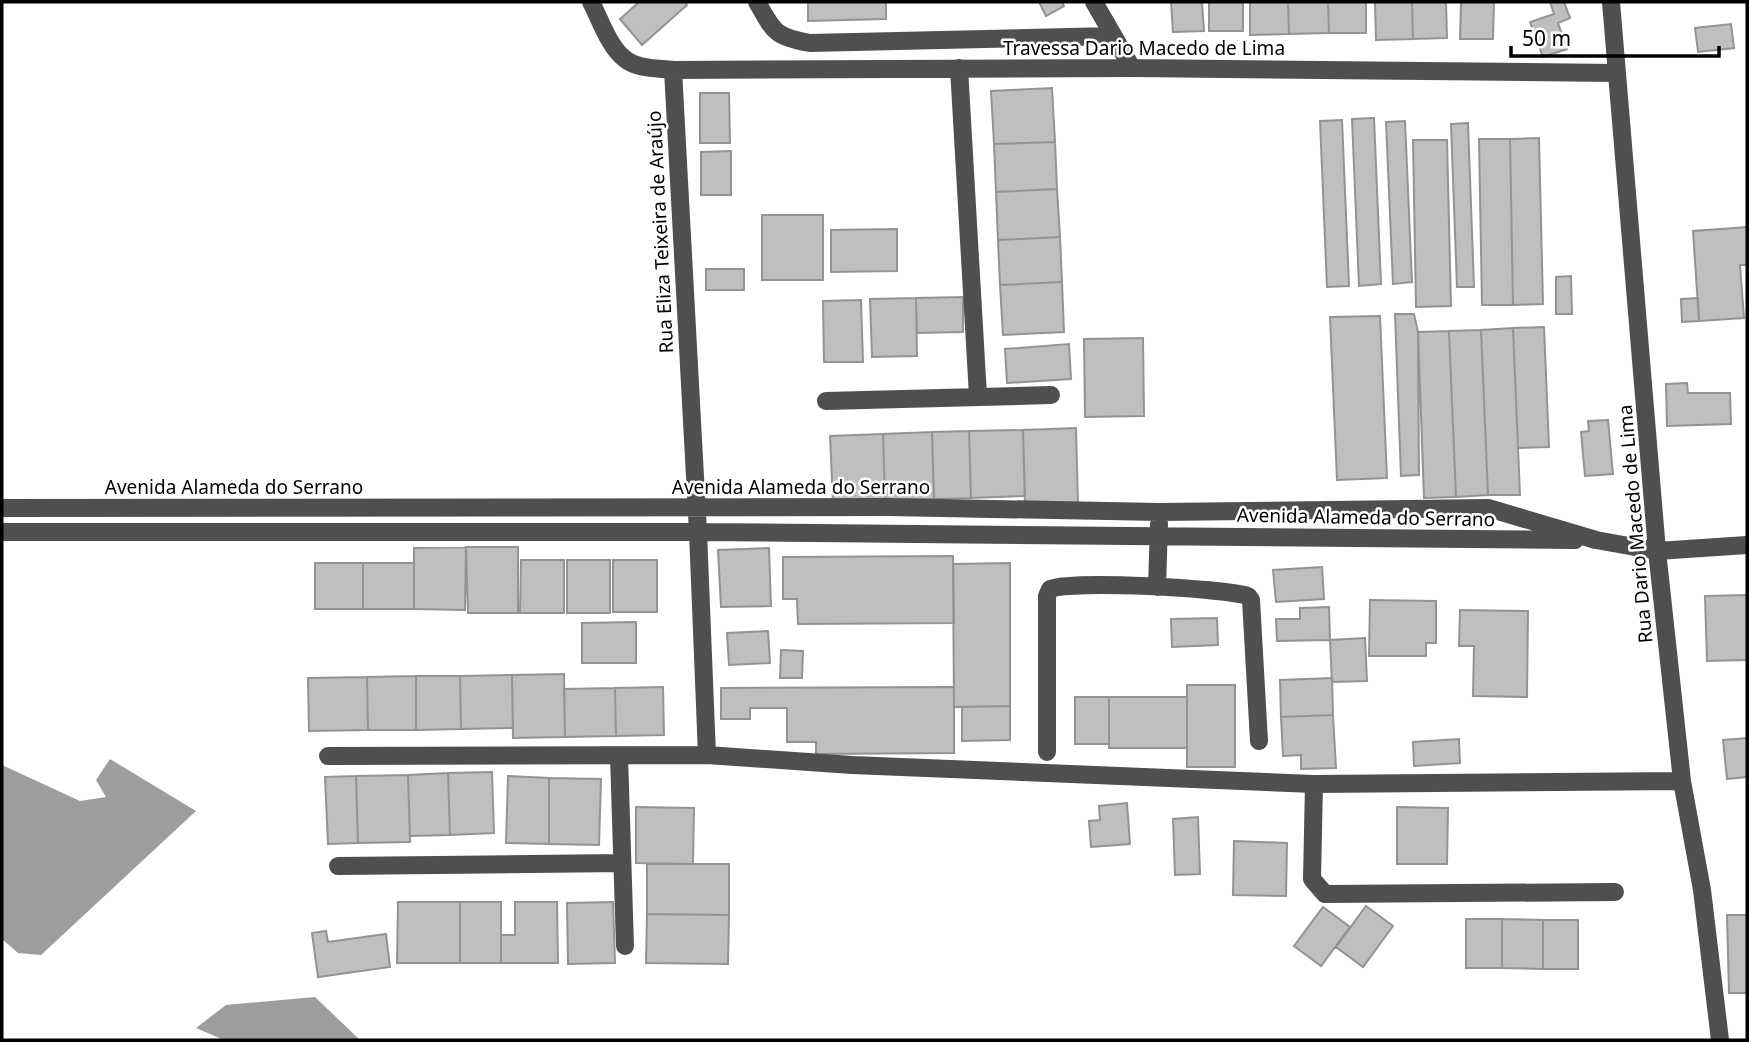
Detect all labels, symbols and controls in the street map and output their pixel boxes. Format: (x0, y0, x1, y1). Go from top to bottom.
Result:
scale bar (1511, 14, 1719, 58)
text: 50 m (1522, 24, 1571, 52)
street label: Travessa Dario Macedo de Lima (1003, 35, 1285, 61)
street label: Rua Eliza Teixeira de Araújo (641, 110, 679, 354)
street label: Rua Dario Macedo de Lima (1612, 404, 1658, 644)
street label: Avenida Alameda do Serrano (105, 474, 363, 500)
street label: Avenida Alameda do Serrano (672, 474, 930, 500)
street label: Avenida Alameda do Serrano (1237, 502, 1495, 532)

